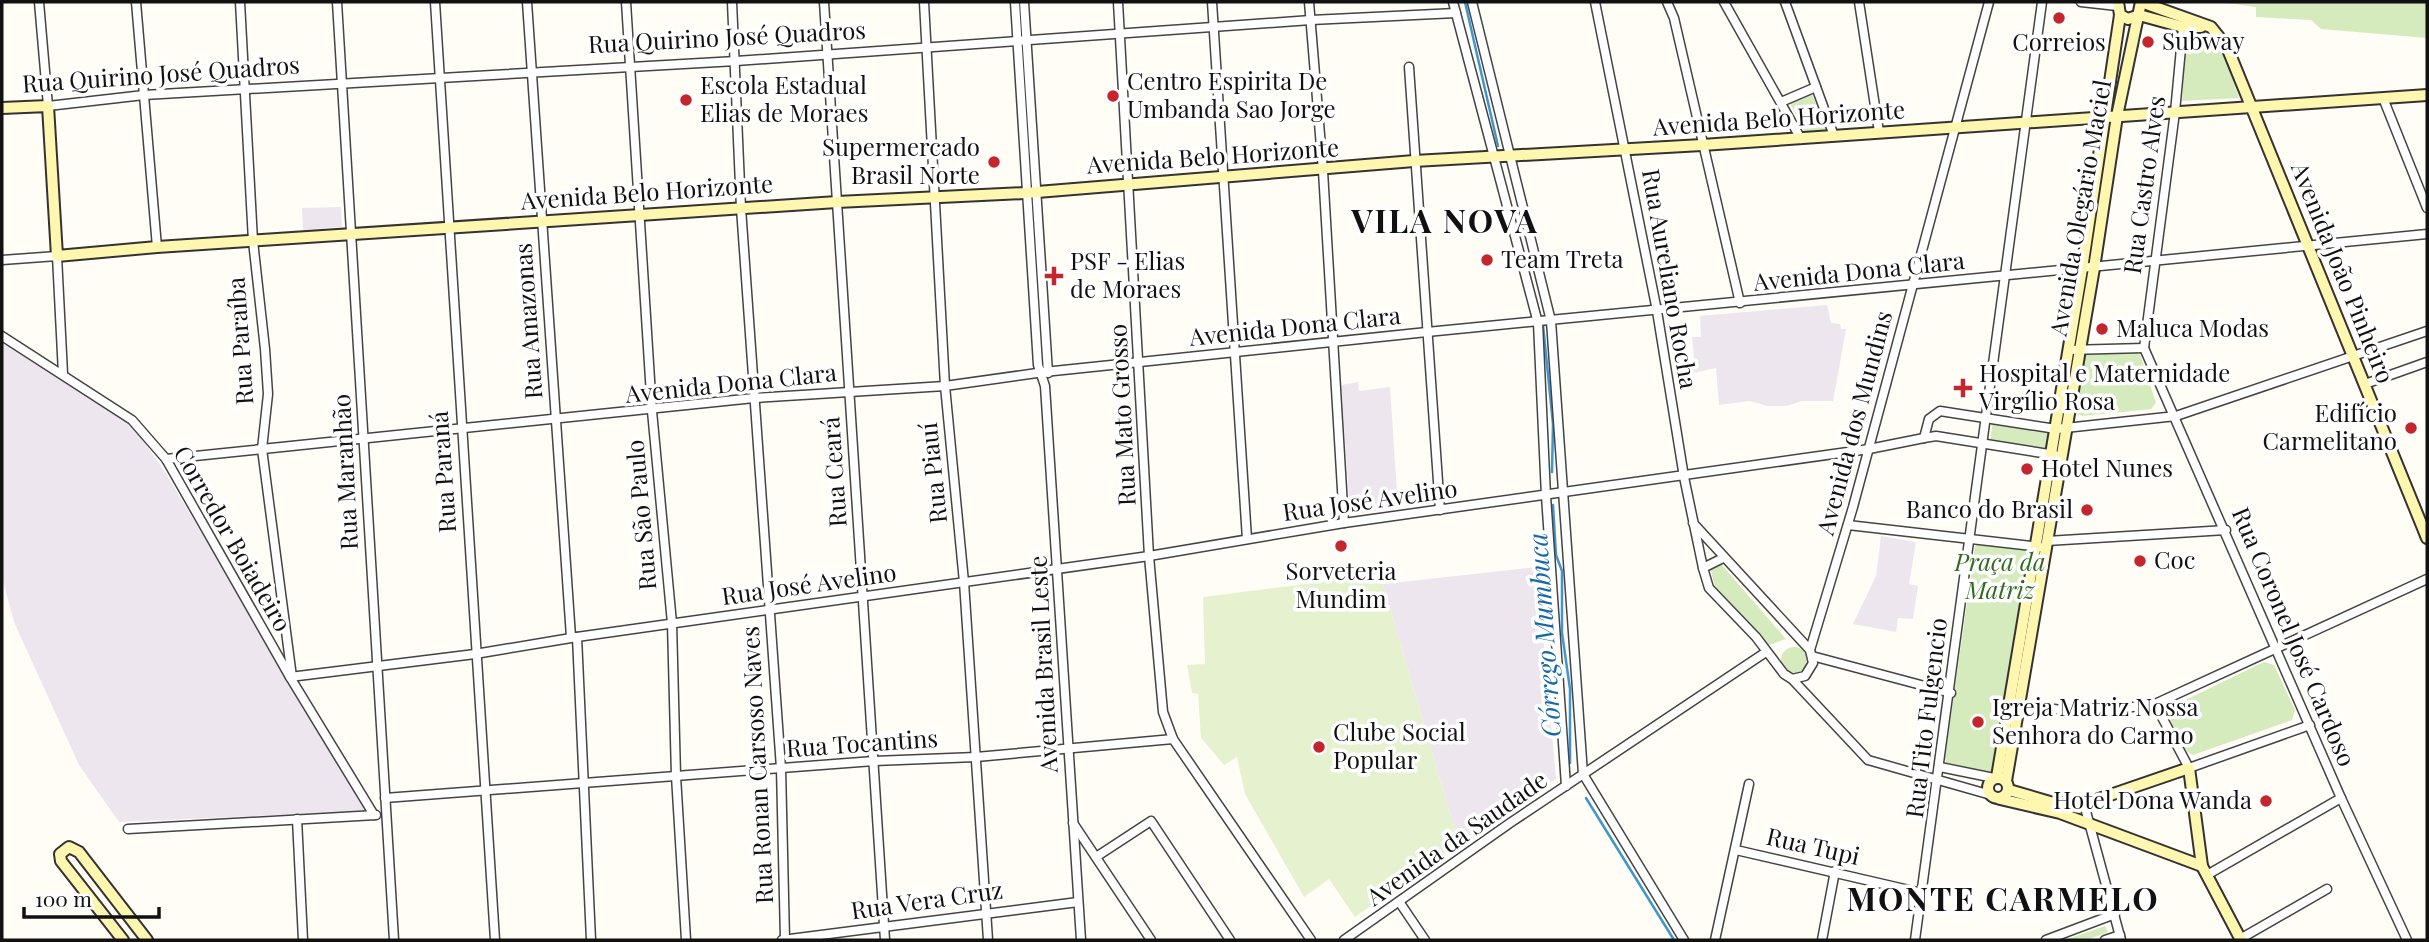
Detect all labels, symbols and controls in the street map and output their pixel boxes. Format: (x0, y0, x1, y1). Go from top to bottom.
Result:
marker: Correios (2051, 10, 2067, 26)
street label: Rua Quirino José Quadros (587, 13, 867, 59)
place label: Subway (2162, 24, 2245, 56)
place label: Correios (2012, 25, 2106, 57)
marker: Subway (2140, 34, 2156, 50)
street label: Rua Quirino José Quadros (21, 47, 301, 99)
place label: Centro Espirita De Umbanda Sao Jorge (1127, 64, 1336, 124)
place label: Escola Estadual Elias de Moraes (700, 68, 868, 128)
street label: Avenida Olegário Maciel (2041, 77, 2117, 339)
marker: Centro Espirita De Umbanda Sao Jorge (1105, 88, 1121, 104)
marker: Escola Estadual Elias de Moraes (678, 92, 694, 108)
street label: Avenida Belo Horizonte (1651, 92, 1906, 142)
street label: Rua Castro Alves (2115, 94, 2171, 276)
place label: Supermercado Brasil Norte (822, 130, 980, 190)
street label: Avenida Belo Horizonte (1085, 130, 1340, 180)
marker: Supermercado Brasil Norte (986, 154, 1002, 170)
street label: Avenida João Pinheiro (2285, 156, 2403, 387)
street label: Avenida Belo Horizonte (519, 166, 774, 216)
street label: Rua Aureliano Rocha (1636, 166, 1706, 391)
district label: VILA NOVA (1350, 198, 1539, 241)
street label: Rua Amazonas (506, 242, 548, 400)
place label: Team Treta (1501, 242, 1623, 274)
street label: Avenida Dona Clara (1751, 243, 1966, 297)
place label: PSF - Elias de Moraes (1070, 244, 1185, 304)
marker: Team Treta (1479, 252, 1495, 268)
marker: PSF - Elias de Moraes (1044, 266, 1064, 286)
street label: Rua Paraíba (219, 276, 259, 406)
street label: Avenida Dona Clara (1187, 298, 1402, 352)
street label: Avenida dos Mundins (1808, 307, 1898, 539)
place label: Maluca Modas (2116, 311, 2269, 343)
marker: Maluca Modas (2094, 321, 2110, 337)
street label: Rua Mato Grosso (1100, 323, 1142, 507)
street label: Avenida Dona Clara (623, 355, 838, 409)
place label: Hospital e Maternidade Virgílio Rosa (1978, 356, 2230, 416)
marker: Hospital e Maternidade Virgílio Rosa (1953, 378, 1973, 398)
street label: Rua Maranhão (324, 393, 364, 551)
place label: Edifício Carmelitano (2263, 396, 2397, 456)
street label: Rua Paraná (422, 410, 462, 534)
street label: Rua Ceará (813, 416, 853, 528)
marker: Edifício Carmelitano (2403, 420, 2419, 436)
street label: Rua Piauí (911, 421, 953, 525)
street label: Corredor Boiadeiro (168, 439, 300, 637)
street label: Rua São Paulo (617, 439, 663, 592)
place label: Hotel Nunes (2041, 451, 2173, 483)
marker: Hotel Nunes (2019, 461, 2035, 477)
street label: Rua José Avelino (1280, 471, 1459, 527)
place label: Banco do Brasil (1906, 492, 2073, 524)
marker: Banco do Brasil (2079, 502, 2095, 518)
street label: Rua Coronel José Cardoso (2226, 502, 2364, 771)
water label: Córrego Mumbuca (1519, 532, 1568, 738)
marker: Sorveteria Mundim (1333, 538, 1349, 554)
place label: Coc (2154, 543, 2195, 575)
park label: Praça da Matriz (1954, 545, 2045, 605)
marker: Coc (2132, 553, 2148, 569)
place label: Sorveteria Mundim (1286, 554, 1396, 614)
street label: Rua José Avelino (719, 555, 898, 611)
street label: Avenida Brasil Leste (1020, 555, 1064, 775)
street label: Rua Tito Fulgencio (1897, 616, 1953, 820)
street label: Rua Ronan Carsoso Naves (733, 625, 779, 905)
place label: Igreja Matriz Nossa Senhora do Carmo (1992, 690, 2198, 750)
marker: Igreja Matriz Nossa Senhora do Carmo (1970, 714, 1986, 730)
place label: Clube Social Popular (1333, 715, 1466, 775)
street label: Rua Tocantins (785, 721, 939, 763)
marker: Clube Social Popular (1311, 739, 1327, 755)
street label: Avenida da Saudade (1358, 763, 1553, 912)
place label: Hotel Dona Wanda (2053, 783, 2252, 815)
marker: Hotel Dona Wanda (2258, 793, 2274, 809)
street label: Rua Tupi (1764, 819, 1863, 871)
street label: Rua Vera Cruz (849, 873, 1005, 926)
scale bar (24, 876, 159, 920)
district label: MONTE CARMELO (1846, 876, 2160, 919)
text: 100 m (35, 884, 92, 912)

